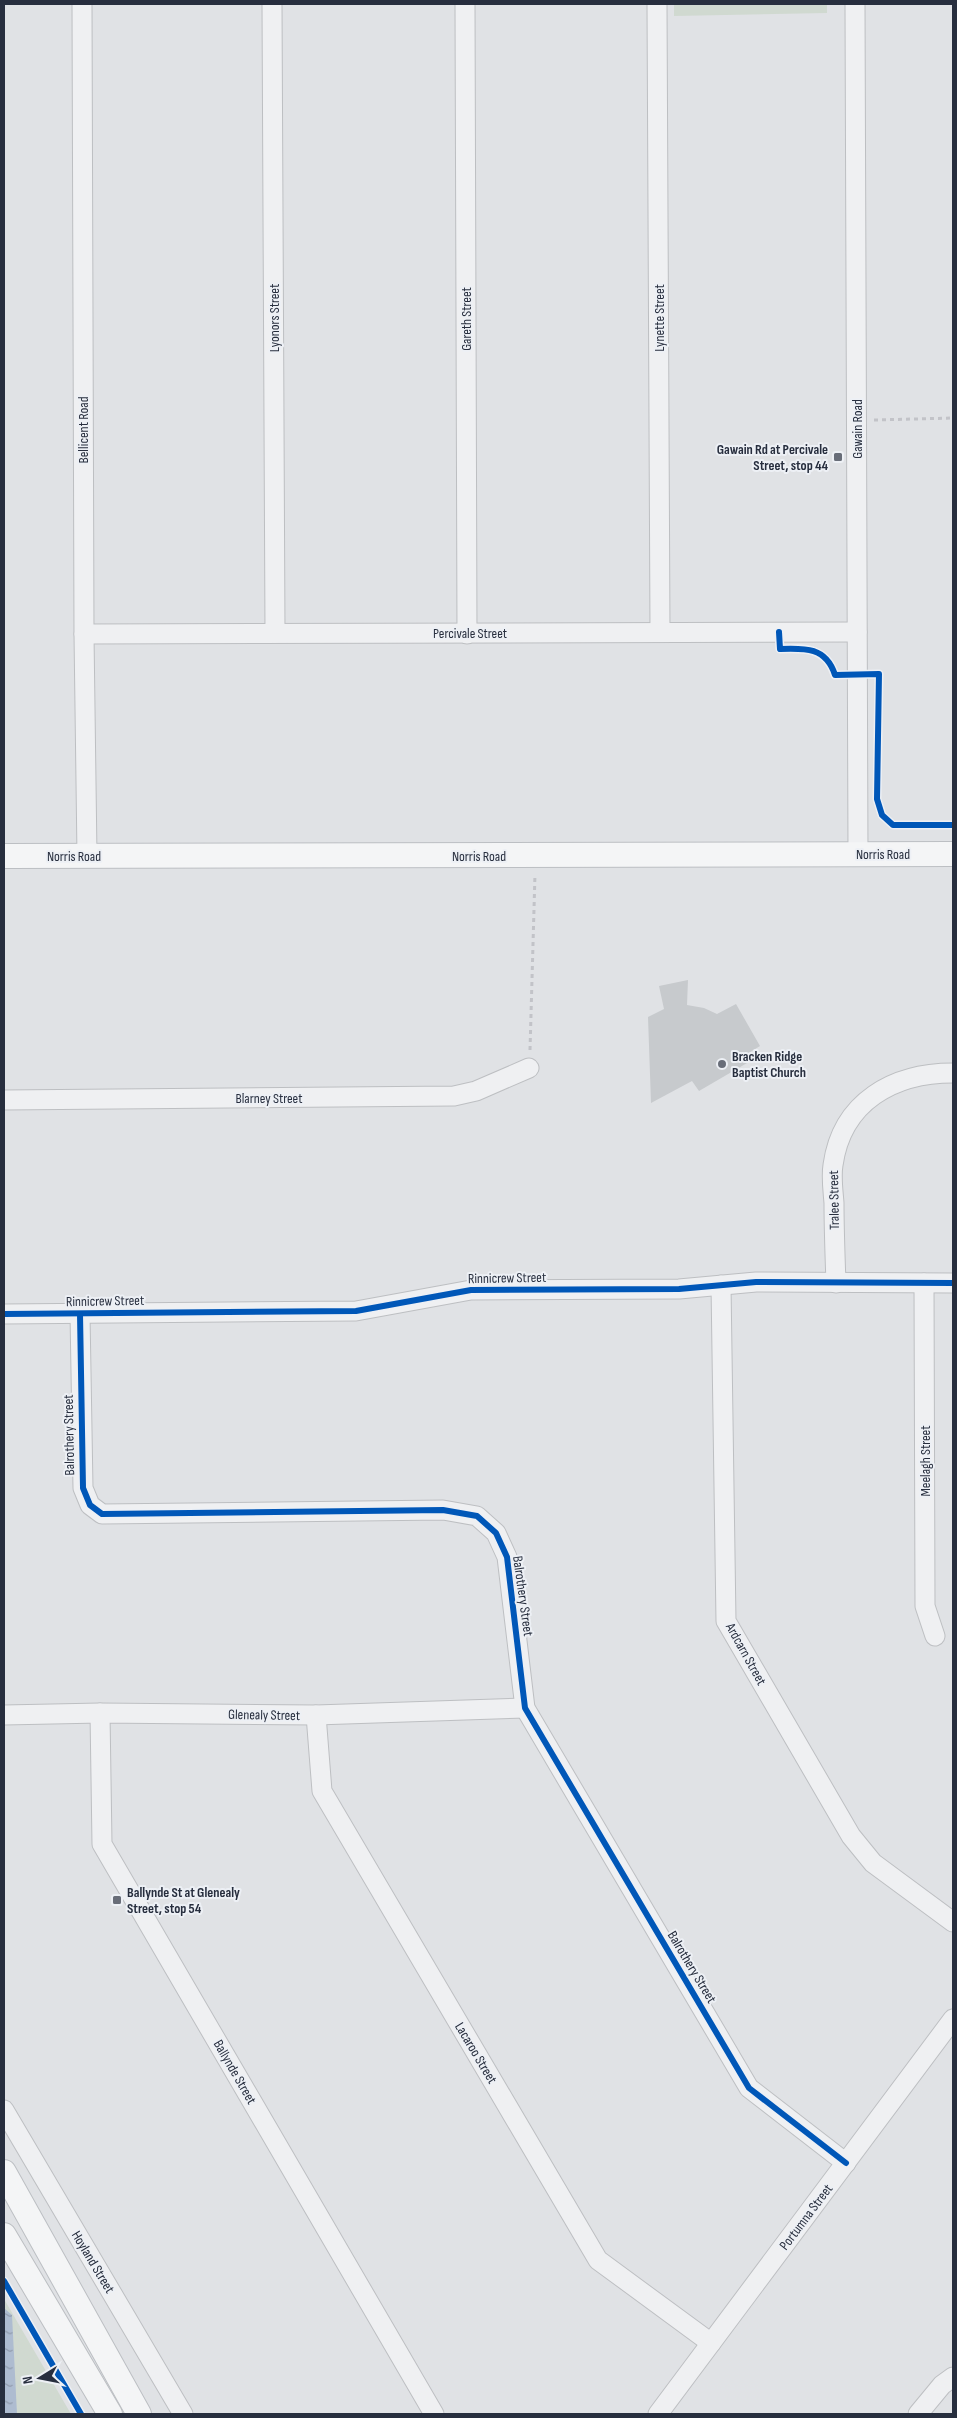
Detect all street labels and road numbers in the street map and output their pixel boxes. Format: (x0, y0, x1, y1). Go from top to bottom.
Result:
street label: Lyonors Street (266, 284, 283, 352)
street label: Lynette Street (651, 284, 668, 352)
street label: Gareth Street (458, 287, 475, 351)
street label: Bellicent Road (75, 396, 92, 464)
street label: Gawain Road (849, 399, 866, 459)
street label: Percivale Street (433, 625, 507, 642)
street label: Norris Road (856, 846, 910, 863)
street label: Norris Road (47, 848, 101, 865)
street label: Norris Road (452, 848, 506, 865)
street label: Blarney Street (236, 1090, 302, 1107)
street label: Tralee Street (825, 1170, 843, 1230)
street label: Rinnicrew Street (468, 1269, 546, 1287)
street label: Rinnicrew Street (66, 1292, 144, 1310)
street label: Balrothery Street (60, 1394, 78, 1476)
street label: Meelagh Street (917, 1426, 934, 1496)
street label: Balrothery Street (509, 1555, 537, 1637)
street label: Ardcarn Street (721, 1619, 770, 1688)
street label: Glenealy Street (228, 1706, 300, 1724)
street label: Balrothery Street (664, 1928, 720, 2006)
street label: Lacaroo Street (451, 2019, 501, 2087)
street label: Ballynde Street (210, 2037, 260, 2107)
street label: Portumna Street (776, 2181, 836, 2253)
street label: Hoyland Street (68, 2228, 118, 2296)

